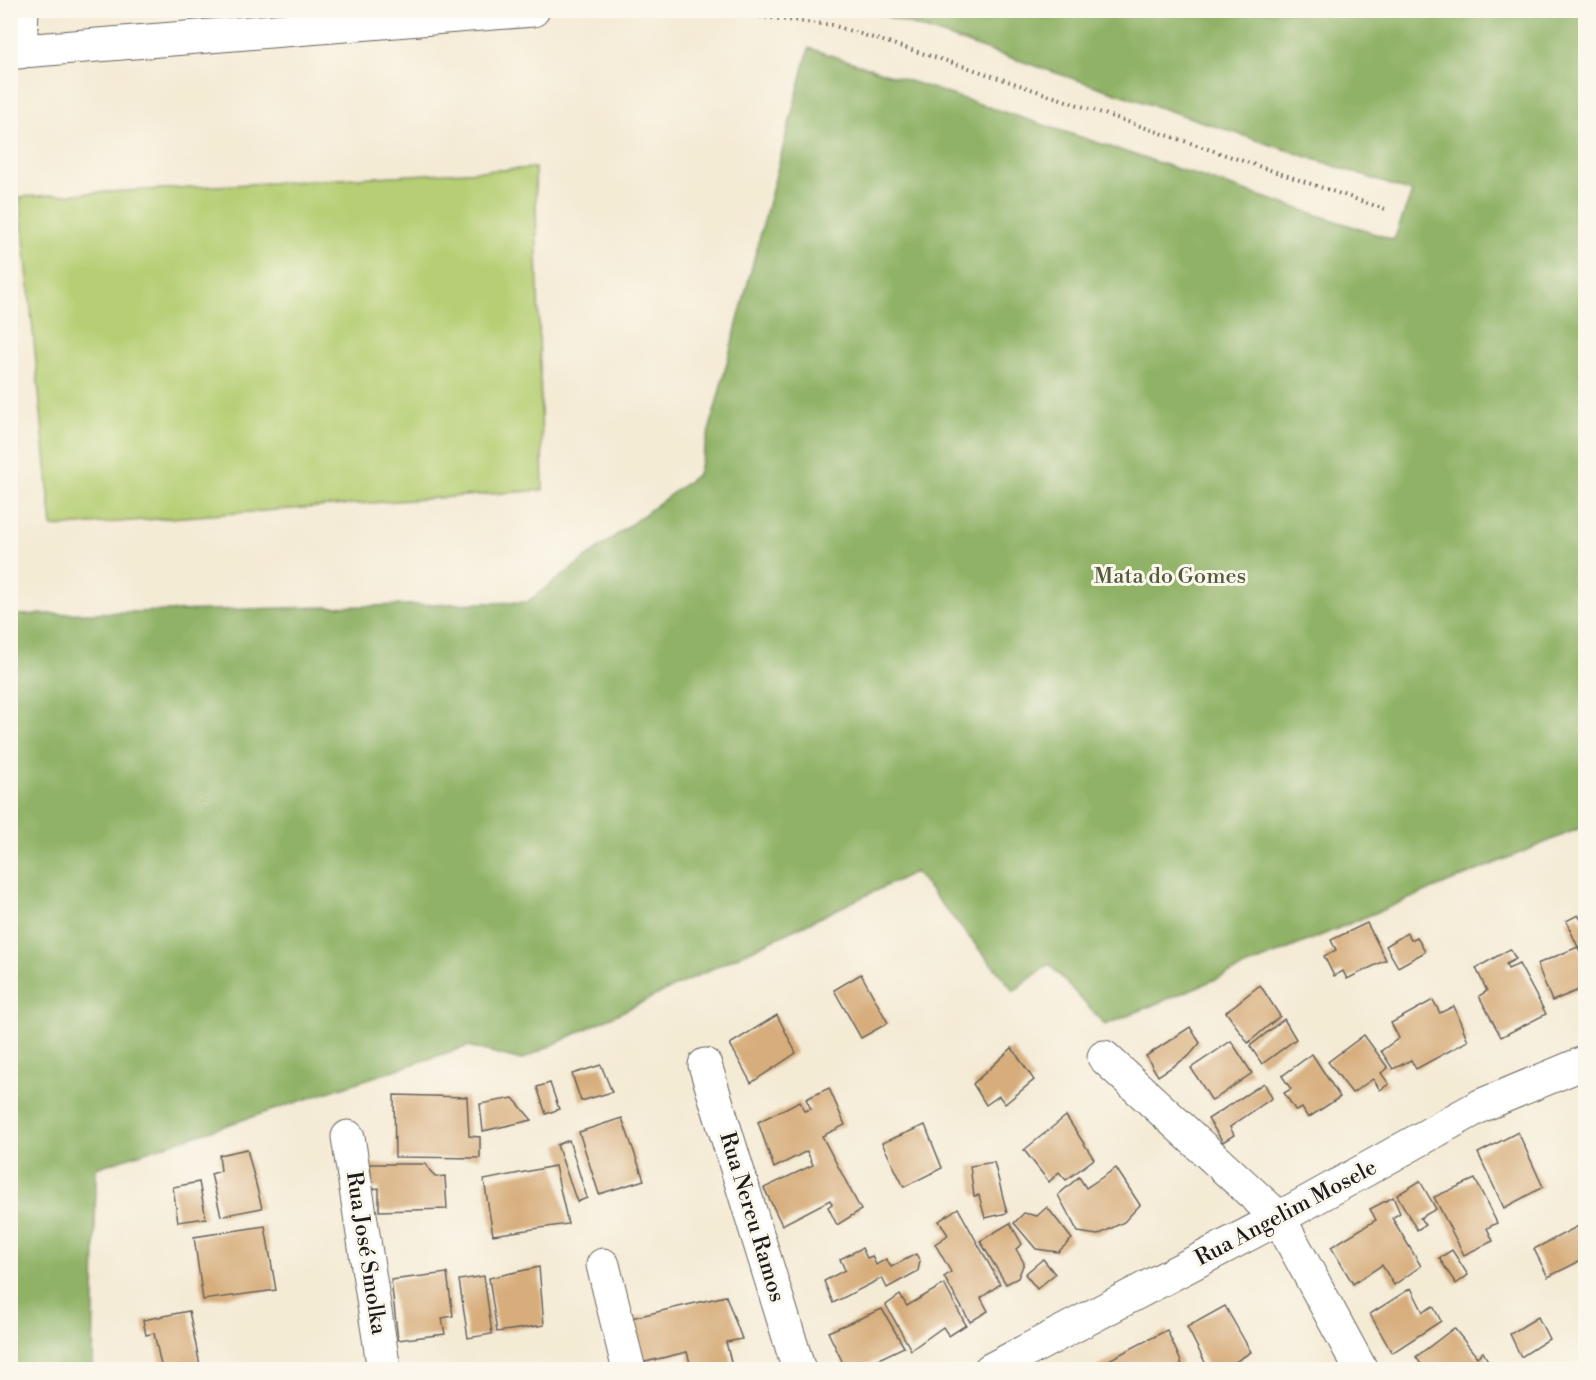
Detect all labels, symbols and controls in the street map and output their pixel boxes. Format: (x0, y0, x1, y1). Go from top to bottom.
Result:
park label: Mata do Gomes (1094, 563, 1246, 590)
street label: Rua Nereu Ramos (713, 1129, 791, 1305)
street label: Rua Angelim Mosele (1191, 1154, 1381, 1272)
street label: Rua José Smolka (340, 1170, 392, 1337)

